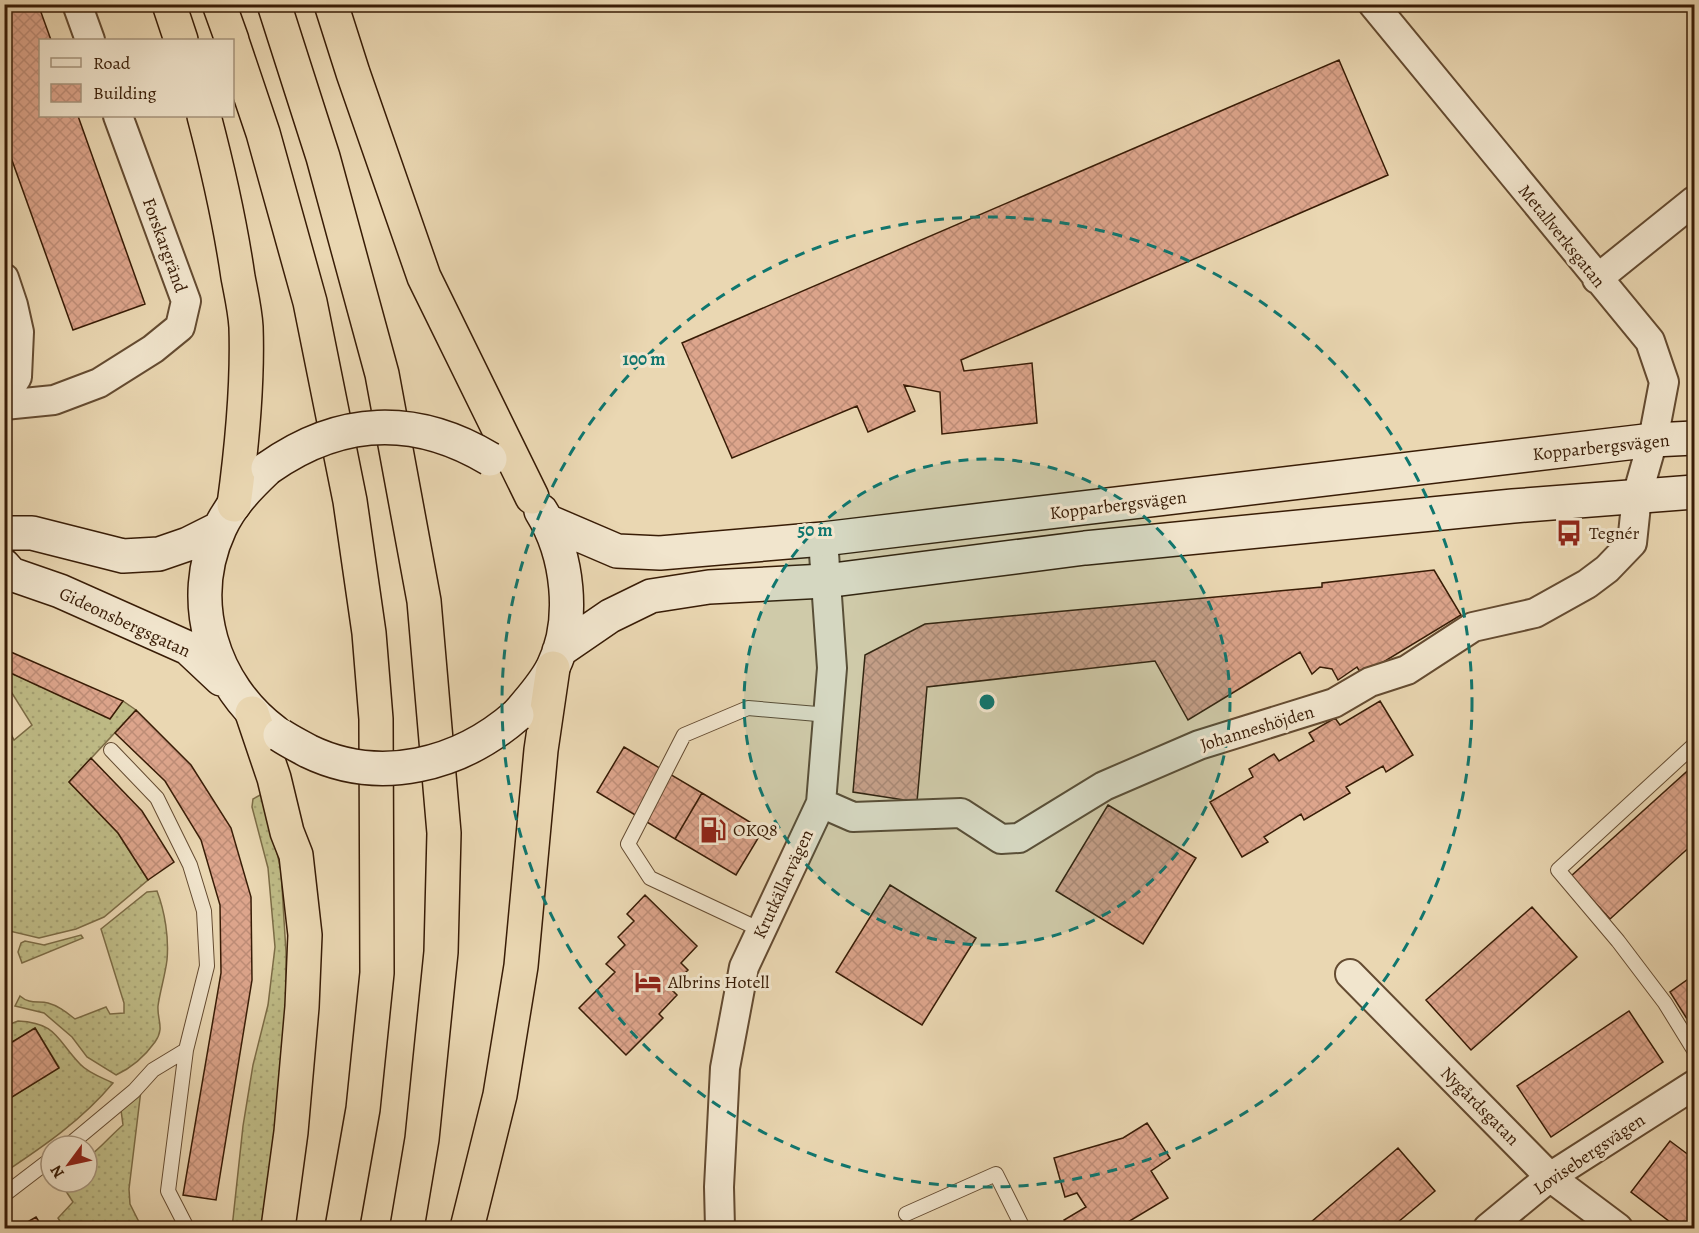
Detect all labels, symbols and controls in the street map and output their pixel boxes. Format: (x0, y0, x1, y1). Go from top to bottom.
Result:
legend (39, 39, 234, 117)
text: Road (93, 51, 131, 75)
text: Building (93, 81, 157, 105)
street label: Metallverksgatan (1513, 179, 1611, 293)
street label: Forskargränd (137, 194, 193, 296)
text: 100 m (623, 347, 665, 371)
street label: Kopparbergsvägen (1531, 428, 1671, 466)
street label: Kopparbergsvägen (1048, 485, 1188, 525)
text: 50 m (798, 518, 832, 542)
bus stop icon: Tegnér (1554, 518, 1584, 548)
place label: Tegnér (1589, 521, 1640, 545)
street label: Gideonsbergsgatan (55, 581, 195, 663)
centre of rings (977, 692, 997, 712)
street label: Johanneshöjden (1197, 699, 1317, 757)
fuel station icon: OKQ8 (698, 815, 728, 845)
place label: OKQ8 (733, 818, 778, 842)
street label: Krutkällarvägen (747, 825, 819, 943)
hotel icon: Albrins Hotell (633, 967, 663, 997)
place label: Albrins Hotell (667, 970, 770, 994)
street label: Nygårdsgatan (1435, 1061, 1525, 1151)
street label: Lovisebergsvägen (1529, 1108, 1650, 1200)
north arrow (39, 1134, 99, 1194)
text: N (45, 1160, 70, 1183)

